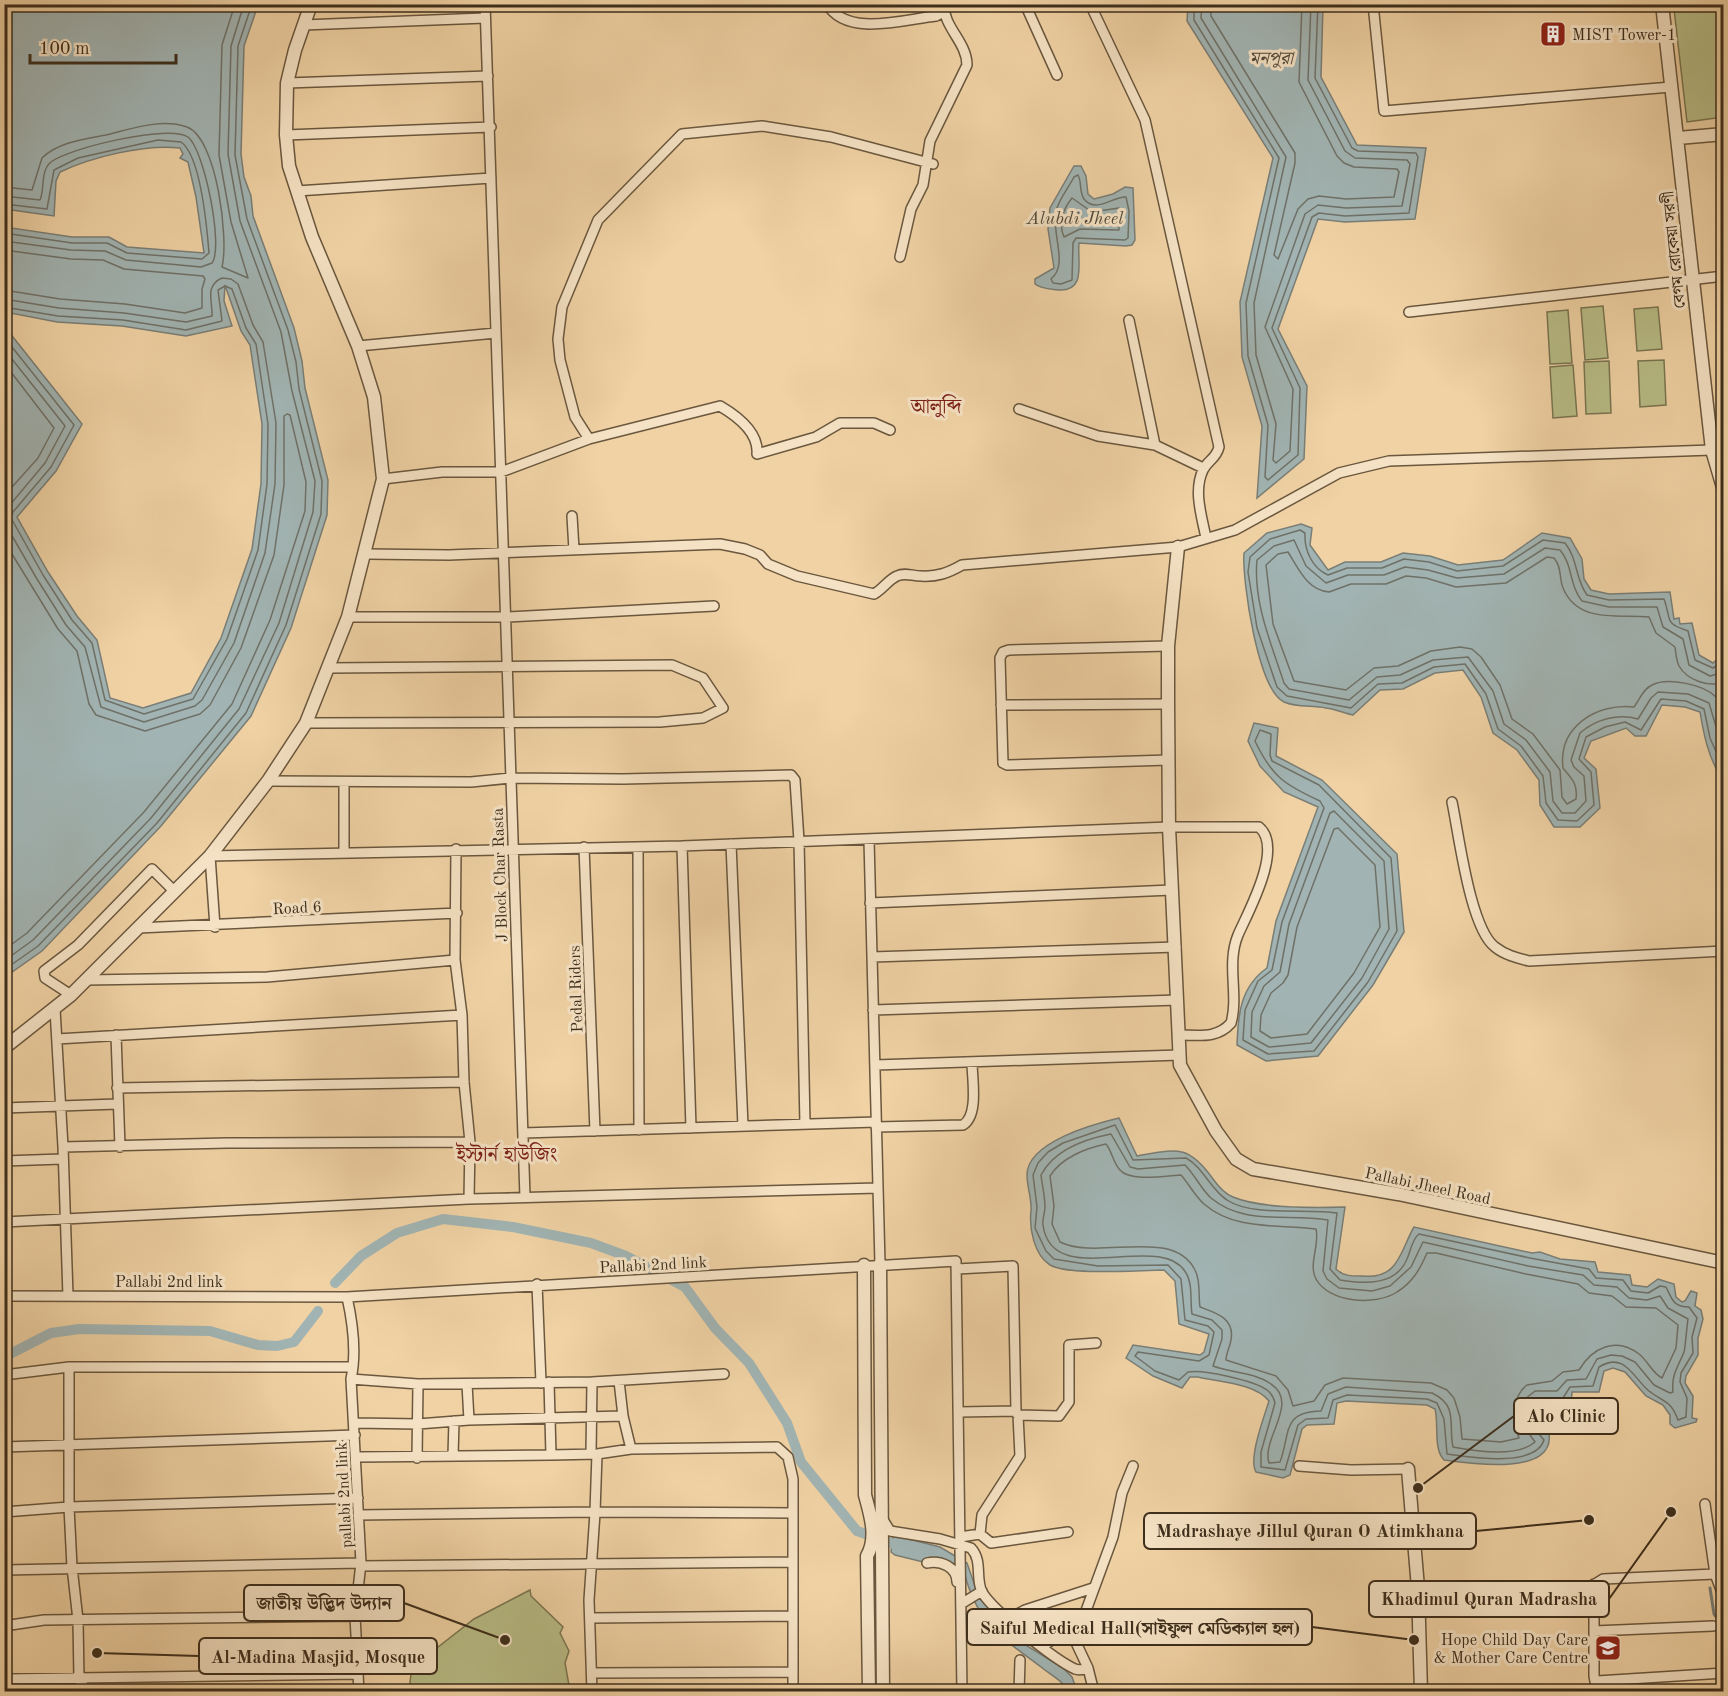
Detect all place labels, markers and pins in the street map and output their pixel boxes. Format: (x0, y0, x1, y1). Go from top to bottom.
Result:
building icon: MIST Tower-1 (1538, 19, 1568, 49)
place label: MIST Tower-1 (1572, 28, 1676, 44)
callout: Alo Clinic (1514, 1398, 1618, 1434)
callout: Madrashaye Jillul Quran O Atimkhana (1144, 1513, 1476, 1549)
callout: Khadimul Quran Madrasha (1369, 1581, 1609, 1617)
callout: জাতীয় উদ্ভিদ উদ্যান (244, 1585, 404, 1621)
callout: Saiful Medical Hall(সাইফুল মেডিক্যাল হল) (967, 1609, 1312, 1645)
place label: Hope Child Day Care & Mother Care Centre (1434, 1633, 1588, 1667)
school or university icon: Hope Child Day Care & Mother Care Centre (1593, 1633, 1623, 1663)
callout: Al-Madina Masjid, Mosque (199, 1638, 437, 1674)

